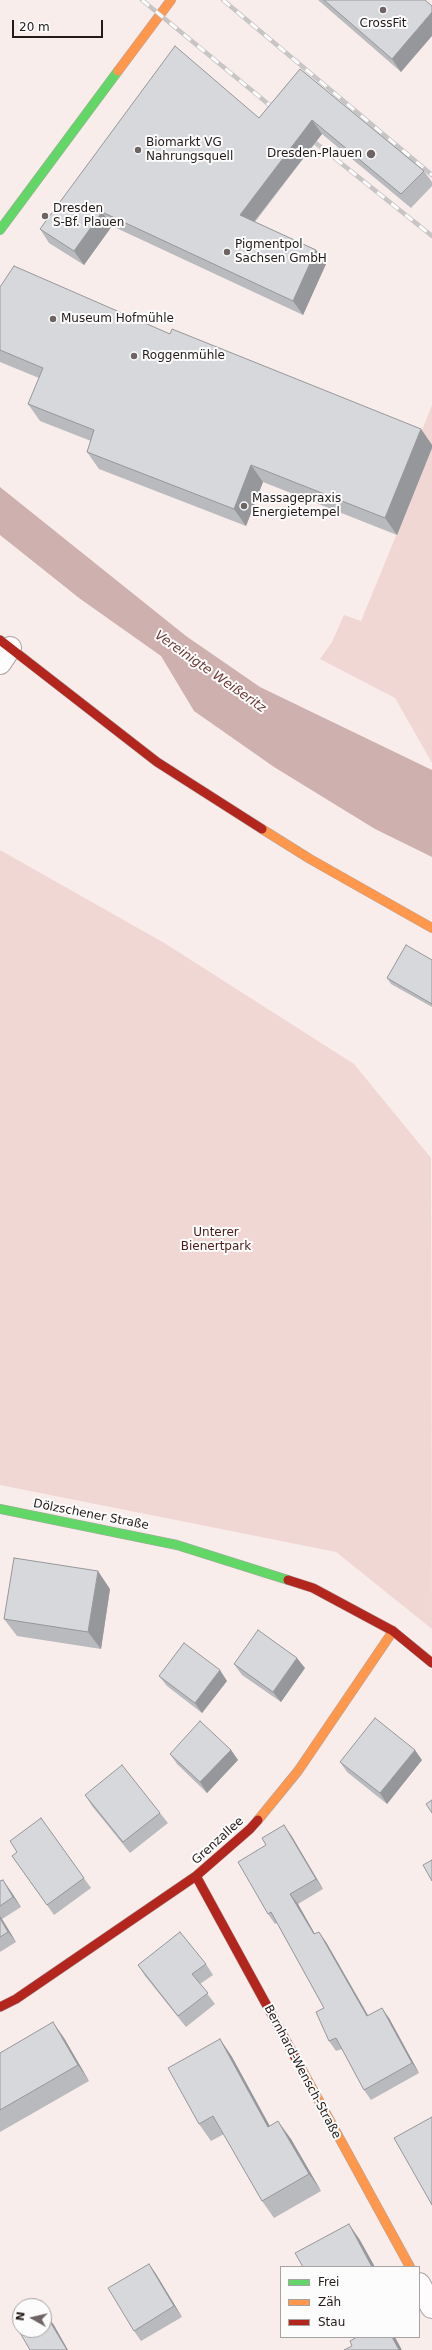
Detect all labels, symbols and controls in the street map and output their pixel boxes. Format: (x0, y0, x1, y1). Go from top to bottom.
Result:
marker: CrossFit (378, 5, 388, 15)
scale bar (14, 12, 105, 38)
place label: CrossFit (360, 17, 406, 31)
text: 20 m (19, 20, 50, 34)
place label: Biomarkt VG Nahrungsquell (146, 136, 233, 164)
marker: Biomarkt VG Nahrungsquell (133, 145, 143, 155)
place label: Dresden-Plauen (267, 147, 362, 161)
marker: Dresden-Plauen (365, 148, 377, 160)
place label: Dresden S-Bf. Plauen (53, 202, 124, 230)
marker: Dresden S-Bf. Plauen (40, 211, 50, 221)
place label: Pigmentpol Sachsen GmbH (235, 238, 327, 266)
marker: Pigmentpol Sachsen GmbH (222, 247, 232, 257)
place label: Museum Hofmühle (61, 312, 174, 326)
marker: Museum Hofmühle (48, 314, 58, 324)
place label: Roggenmühle (142, 349, 225, 363)
marker: Roggenmühle (129, 351, 139, 361)
place label: Massagepraxis Energietempel (252, 492, 341, 520)
marker: Massagepraxis Energietempel (239, 501, 249, 511)
water label: Vereinigte Weißeritz (151, 628, 269, 716)
park label: Unterer Bienertpark (181, 1226, 251, 1254)
street label: Dölzschener Straße (32, 1497, 150, 1533)
street label: Grenzallee (189, 1814, 247, 1868)
street label: Bernhard-Wensch-Straße (261, 2003, 343, 2141)
legend (280, 2266, 420, 2338)
text: Frei (318, 2275, 339, 2289)
text: Zäh (318, 2295, 341, 2309)
north arrow (12, 2298, 52, 2338)
text: N (14, 2311, 28, 2322)
text: Stau (318, 2315, 345, 2329)

